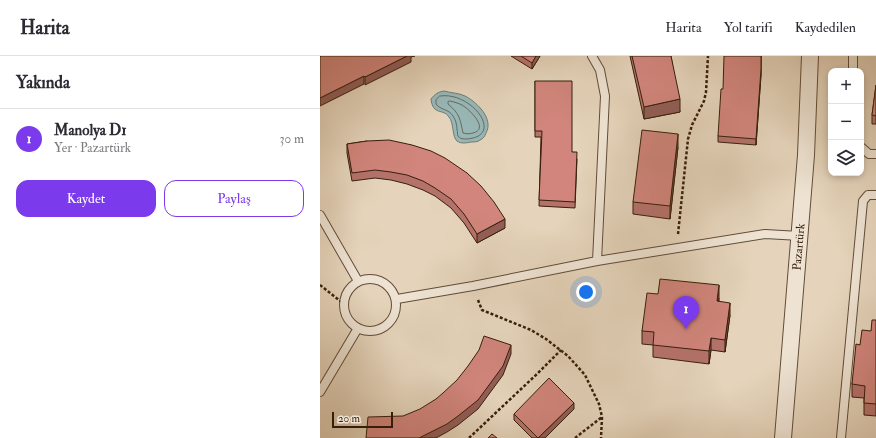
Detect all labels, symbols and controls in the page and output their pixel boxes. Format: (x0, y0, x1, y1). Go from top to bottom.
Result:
text: Harita (20, 16, 70, 40)
text: Harita (665, 19, 702, 36)
text: Yol tarifi (724, 19, 773, 36)
text: Kaydedilen (795, 19, 856, 36)
map controls (828, 68, 864, 176)
button: + (828, 68, 864, 104)
text: Yakında (16, 72, 70, 93)
button: − (828, 104, 864, 140)
text: Manolya D1 (54, 121, 127, 140)
text: 1 (27, 131, 31, 147)
text: 30 m (280, 131, 304, 147)
text: Yer · Pazartürk (54, 140, 131, 156)
button: layers (828, 140, 864, 176)
button: Kaydet (16, 180, 156, 217)
button: Paylaş (164, 180, 304, 217)
street label: Pazartürk (789, 223, 809, 271)
your location (576, 282, 596, 302)
pin: 1 (673, 296, 699, 329)
scale bar (332, 410, 393, 429)
text: 20 m (338, 412, 360, 425)

